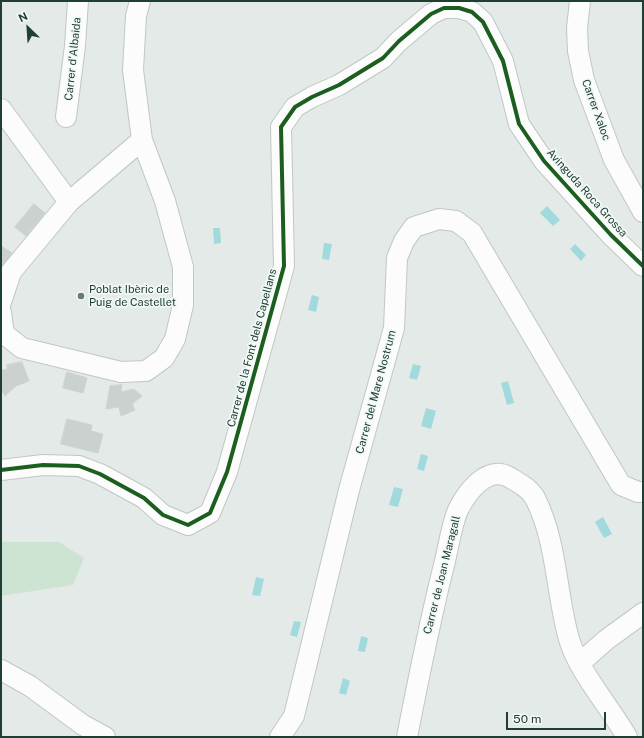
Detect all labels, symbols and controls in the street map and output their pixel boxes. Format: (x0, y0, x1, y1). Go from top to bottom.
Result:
north arrow (8, 8, 48, 48)
text: N (16, 10, 29, 24)
street label: Carrer d'Albaida (62, 17, 84, 101)
street label: Carrer Xaloc (579, 78, 613, 142)
street label: Avinguda Roca Grossa (544, 146, 630, 240)
street label: Carrer de la Font dels Capellans (224, 267, 280, 429)
place label: Poblat Ibèric de Puig de Castellet (89, 283, 176, 309)
marker: Poblat Ibèric de Puig de Castellet (76, 291, 86, 301)
street label: Carrer del Mare Nostrum (353, 329, 399, 455)
street label: Carrer de Joan Maragall (421, 514, 463, 636)
scale bar (508, 704, 608, 730)
text: 50 m (513, 712, 541, 726)

